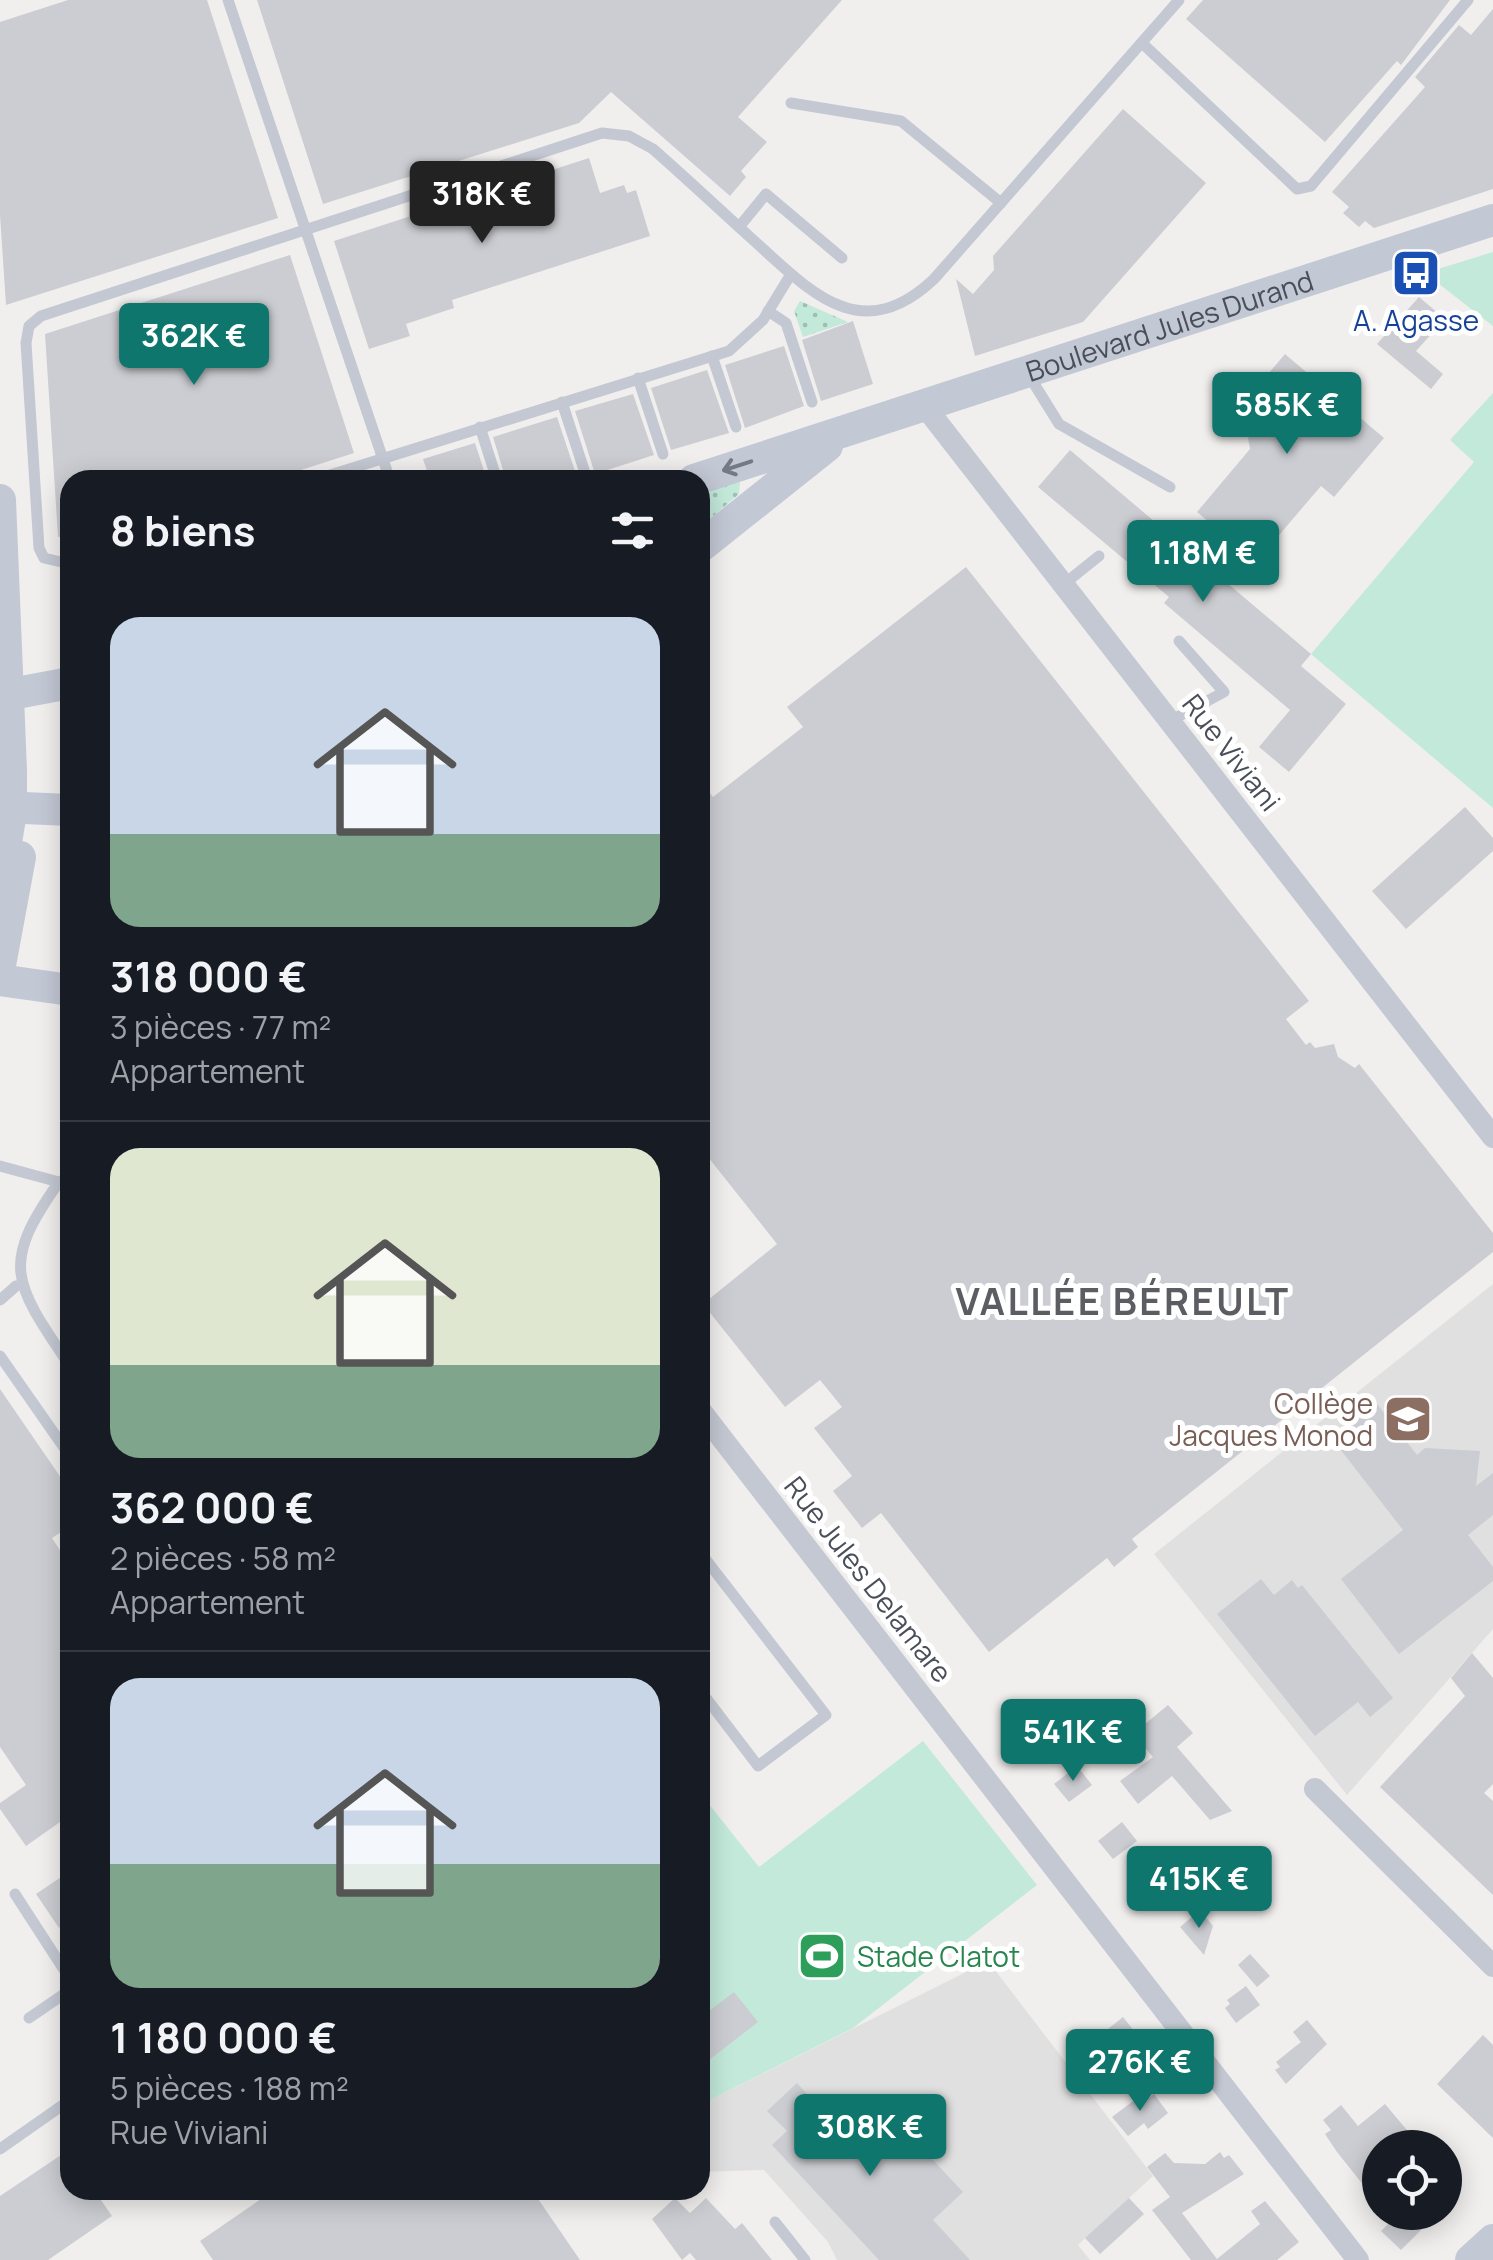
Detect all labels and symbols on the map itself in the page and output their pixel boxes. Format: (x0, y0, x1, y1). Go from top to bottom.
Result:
pin: 318K € (401, 161, 563, 246)
bus stop icon: A. Agasse (1390, 247, 1442, 299)
street label: Boulevard Jules Durand (1021, 261, 1318, 390)
place label: A. Agasse (1353, 301, 1479, 339)
pin: 362K € (113, 303, 275, 388)
pin: 585K € (1206, 372, 1368, 457)
one-way arrow (722, 459, 753, 477)
pin: 1.18M € (1111, 520, 1295, 605)
street label: Rue Viviani (1174, 686, 1290, 818)
district label: VALLÉE BÉREULT (955, 1274, 1291, 1326)
place label: Collège Jacques Monod (1169, 1384, 1373, 1454)
school or university icon: Collège Jacques Monod (1382, 1393, 1434, 1445)
street label: Rue Jules Delamare (777, 1468, 961, 1690)
pin: 541K € (992, 1699, 1154, 1784)
pin: 415K € (1118, 1846, 1280, 1931)
sports icon: Stade Clatot (796, 1930, 848, 1982)
place label: Stade Clatot (857, 1937, 1020, 1975)
pin: 276K € (1059, 2029, 1221, 2114)
pin: 308K € (789, 2094, 951, 2179)

